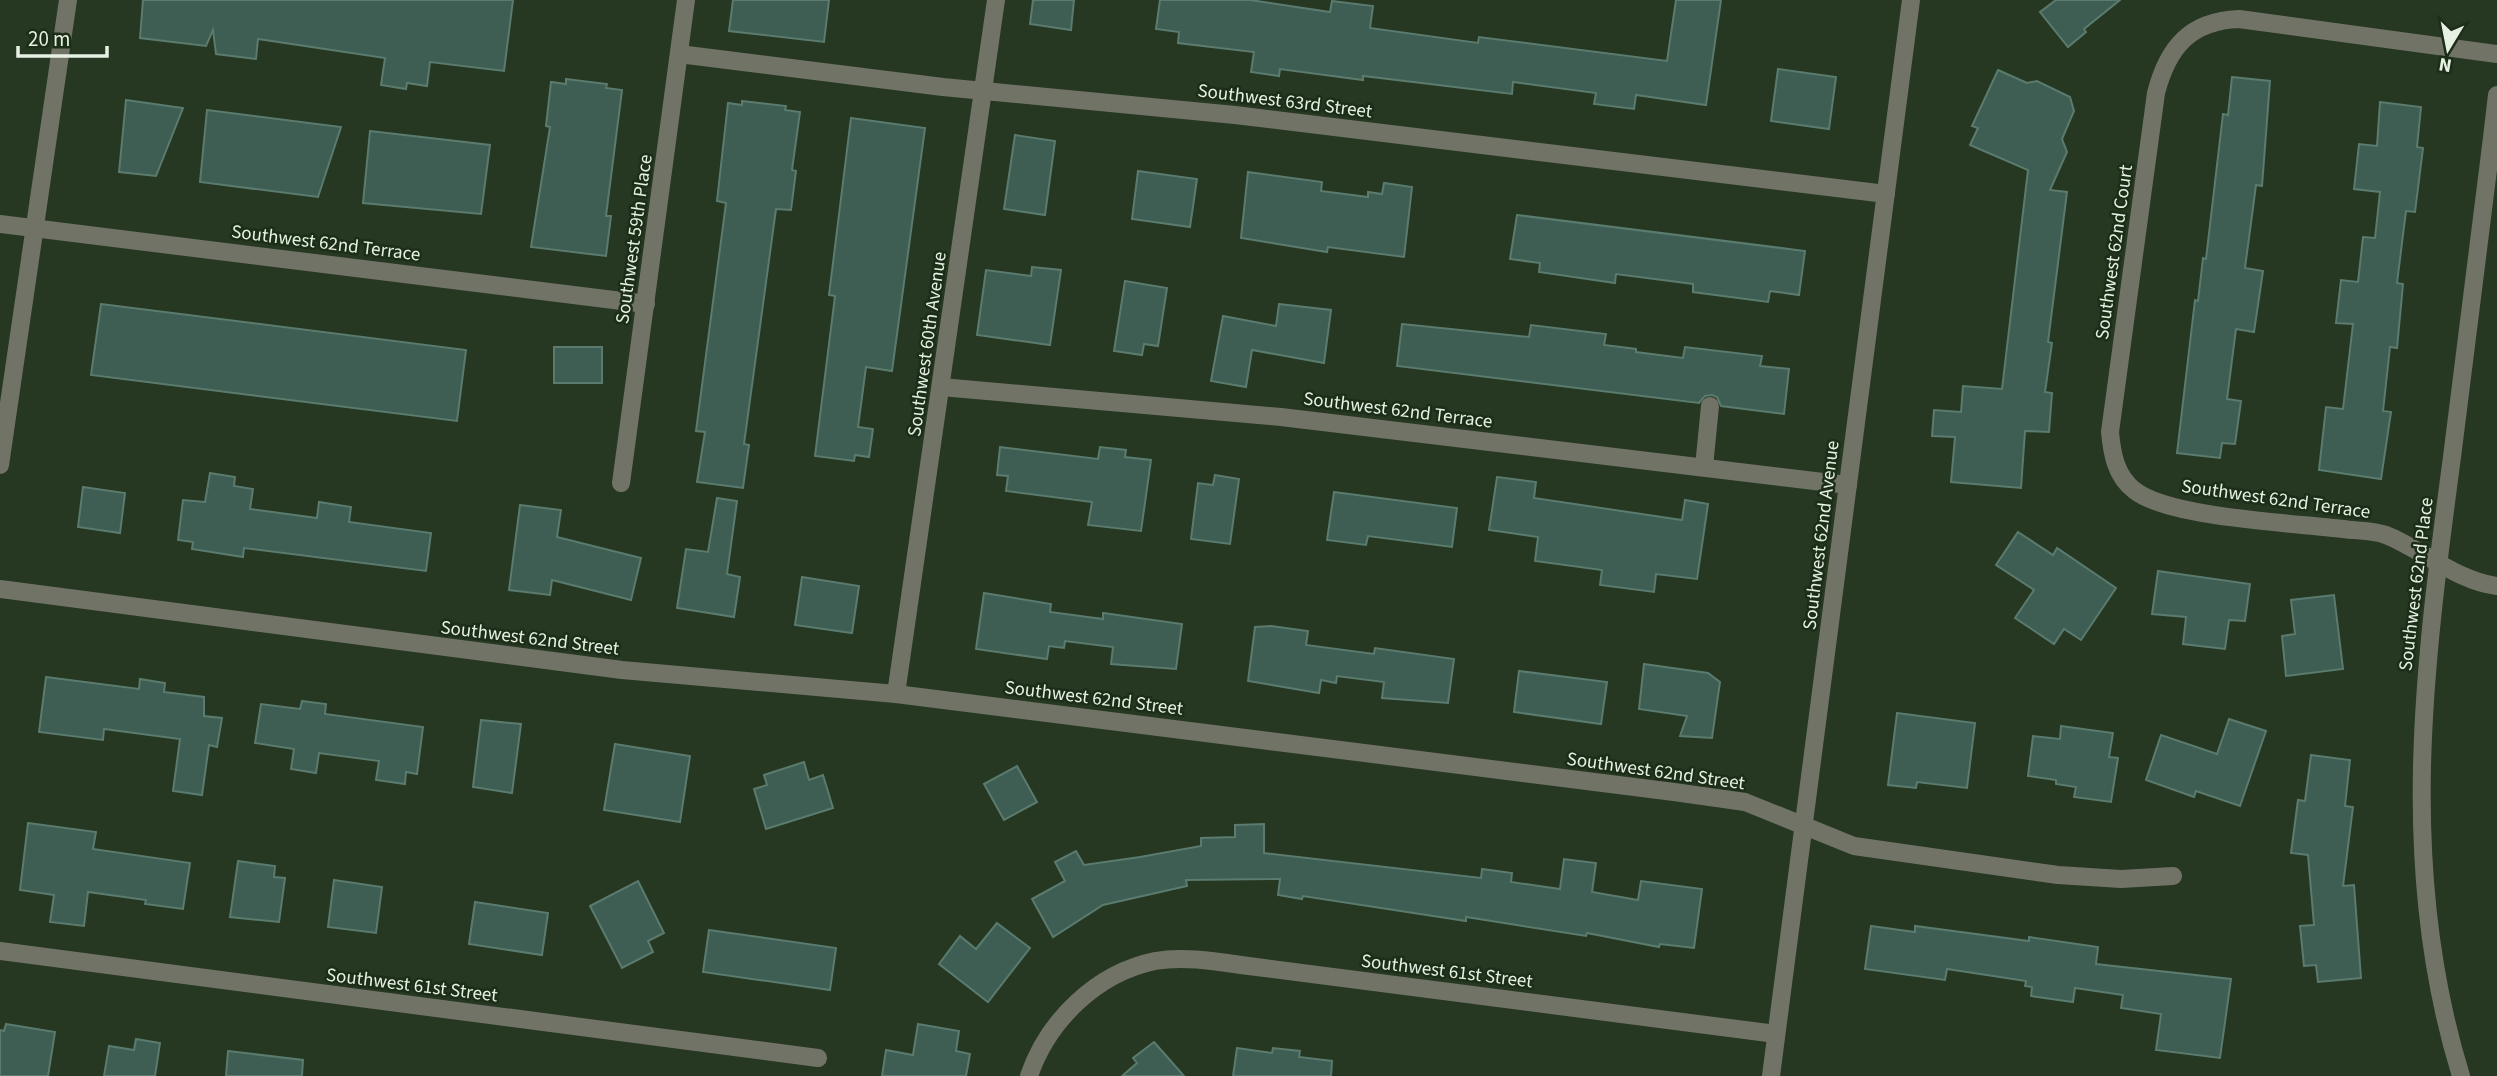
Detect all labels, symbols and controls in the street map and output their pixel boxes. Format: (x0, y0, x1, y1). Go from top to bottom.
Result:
scale bar (18, 14, 107, 58)
north arrow (2413, 14, 2483, 84)
text: 20 m (28, 24, 70, 54)
text: N (2437, 50, 2454, 79)
street label: Southwest 63rd Street (1196, 77, 1374, 126)
street label: Southwest 59th Place (609, 153, 660, 326)
street label: Southwest 62nd Court (2089, 162, 2140, 341)
street label: Southwest 62nd Terrace (230, 218, 422, 268)
street label: Southwest 60th Avenue (901, 250, 954, 438)
street label: Southwest 62nd Terrace (1302, 385, 1494, 435)
street label: Southwest 62nd Avenue (1796, 439, 1846, 631)
street label: Southwest 62nd Terrace (2180, 473, 2372, 526)
street label: Southwest 62nd Place (2392, 496, 2441, 673)
street label: Southwest 62nd Street (439, 614, 621, 663)
street label: Southwest 62nd Street (1003, 674, 1185, 723)
street label: Southwest 62nd Street (1565, 746, 1747, 797)
street label: Southwest 61st Street (1359, 948, 1535, 995)
street label: Southwest 61st Street (324, 962, 500, 1009)

